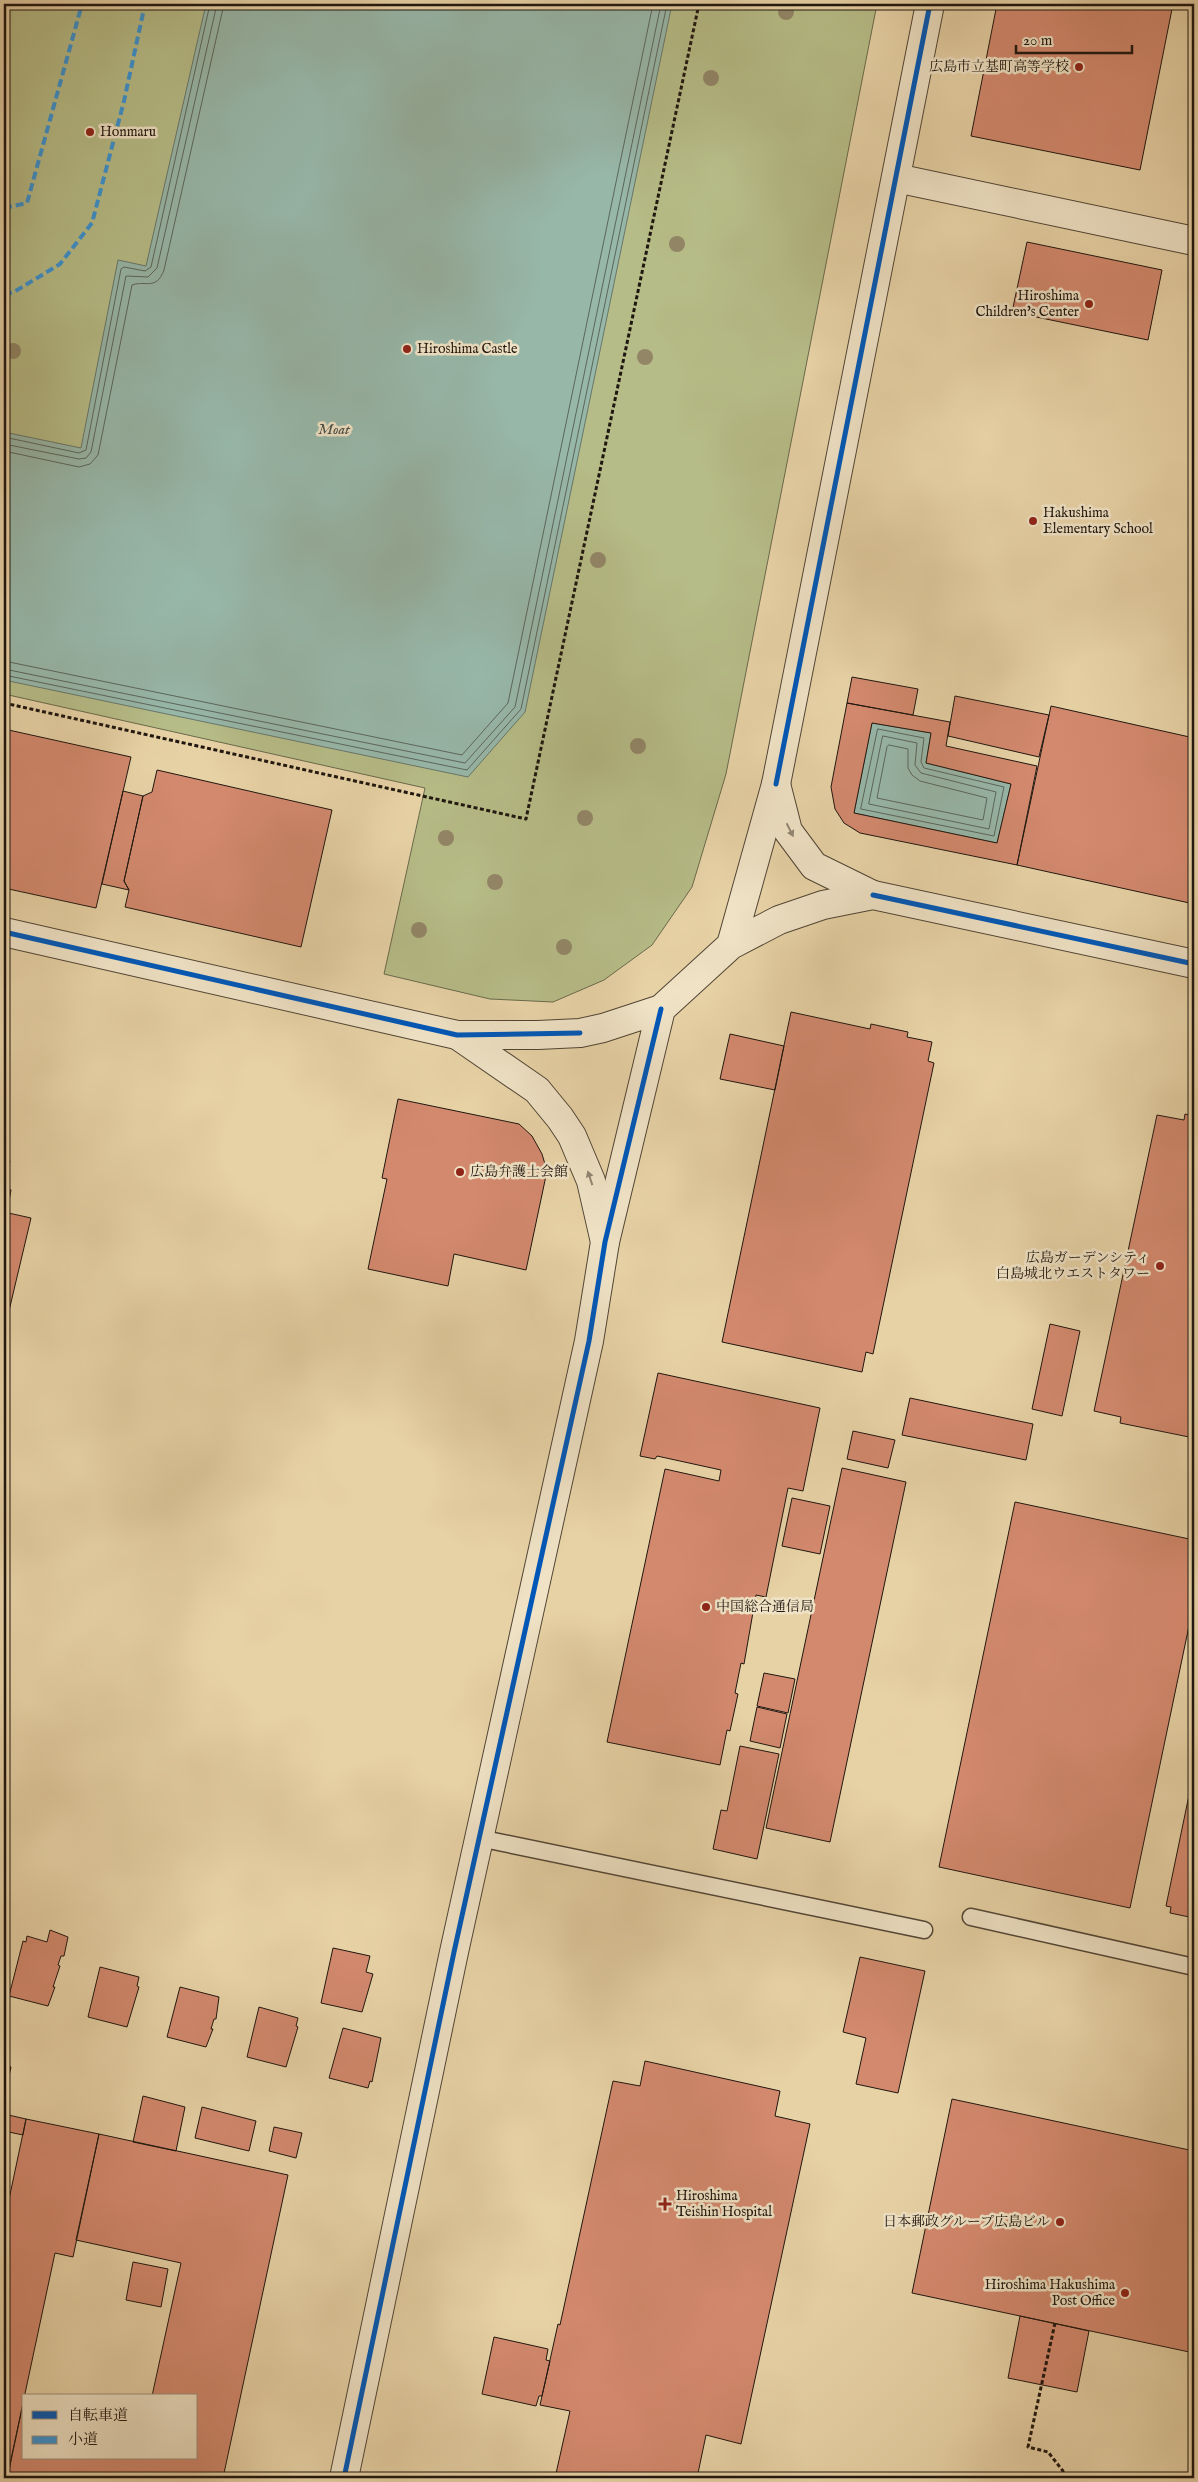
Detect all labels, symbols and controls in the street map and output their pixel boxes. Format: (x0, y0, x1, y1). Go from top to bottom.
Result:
scale bar (1016, 22, 1132, 54)
text: 20 m (1023, 31, 1053, 50)
place label: 広島市立基町高等学校 (929, 58, 1069, 76)
marker: 広島市立基町高等学校 (1073, 61, 1085, 73)
place label: Honmaru (100, 123, 156, 141)
marker: Honmaru (84, 126, 96, 138)
place label: Hiroshima Children's Center (976, 287, 1080, 321)
marker: Hiroshima Children's Center (1083, 298, 1095, 310)
place label: Hiroshima Castle (417, 340, 518, 358)
marker: Hiroshima Castle (401, 343, 413, 355)
water label: Moat (318, 420, 351, 439)
place label: Hakushima Elementary School (1043, 504, 1153, 538)
marker: Hakushima Elementary School (1027, 515, 1039, 527)
one-way arrow (785, 823, 794, 838)
place label: 広島弁護士会館 (470, 1163, 568, 1181)
marker: 広島弁護士会館 (454, 1166, 466, 1178)
one-way arrow (585, 1170, 593, 1185)
place label: 広島ガーデンシティ 白島城北ウエストタワー (996, 1249, 1150, 1283)
marker: 広島ガーデンシティ 白島城北ウエストタワー (1154, 1260, 1166, 1272)
place label: 中国総合通信局 (716, 1598, 814, 1616)
marker: 中国総合通信局 (700, 1601, 712, 1613)
place label: Hiroshima Teishin Hospital (676, 2187, 772, 2221)
marker: Hiroshima Teishin Hospital (658, 2197, 672, 2211)
place label: 日本郵政グループ広島ビル (883, 2213, 1050, 2231)
marker: 日本郵政グループ広島ビル (1054, 2216, 1066, 2228)
place label: Hiroshima Hakushima Post Office (985, 2276, 1116, 2310)
marker: Hiroshima Hakushima Post Office (1119, 2287, 1131, 2299)
legend (22, 2394, 198, 2460)
text: 自転車道 (68, 2406, 128, 2425)
text: 小道 (68, 2430, 98, 2449)

